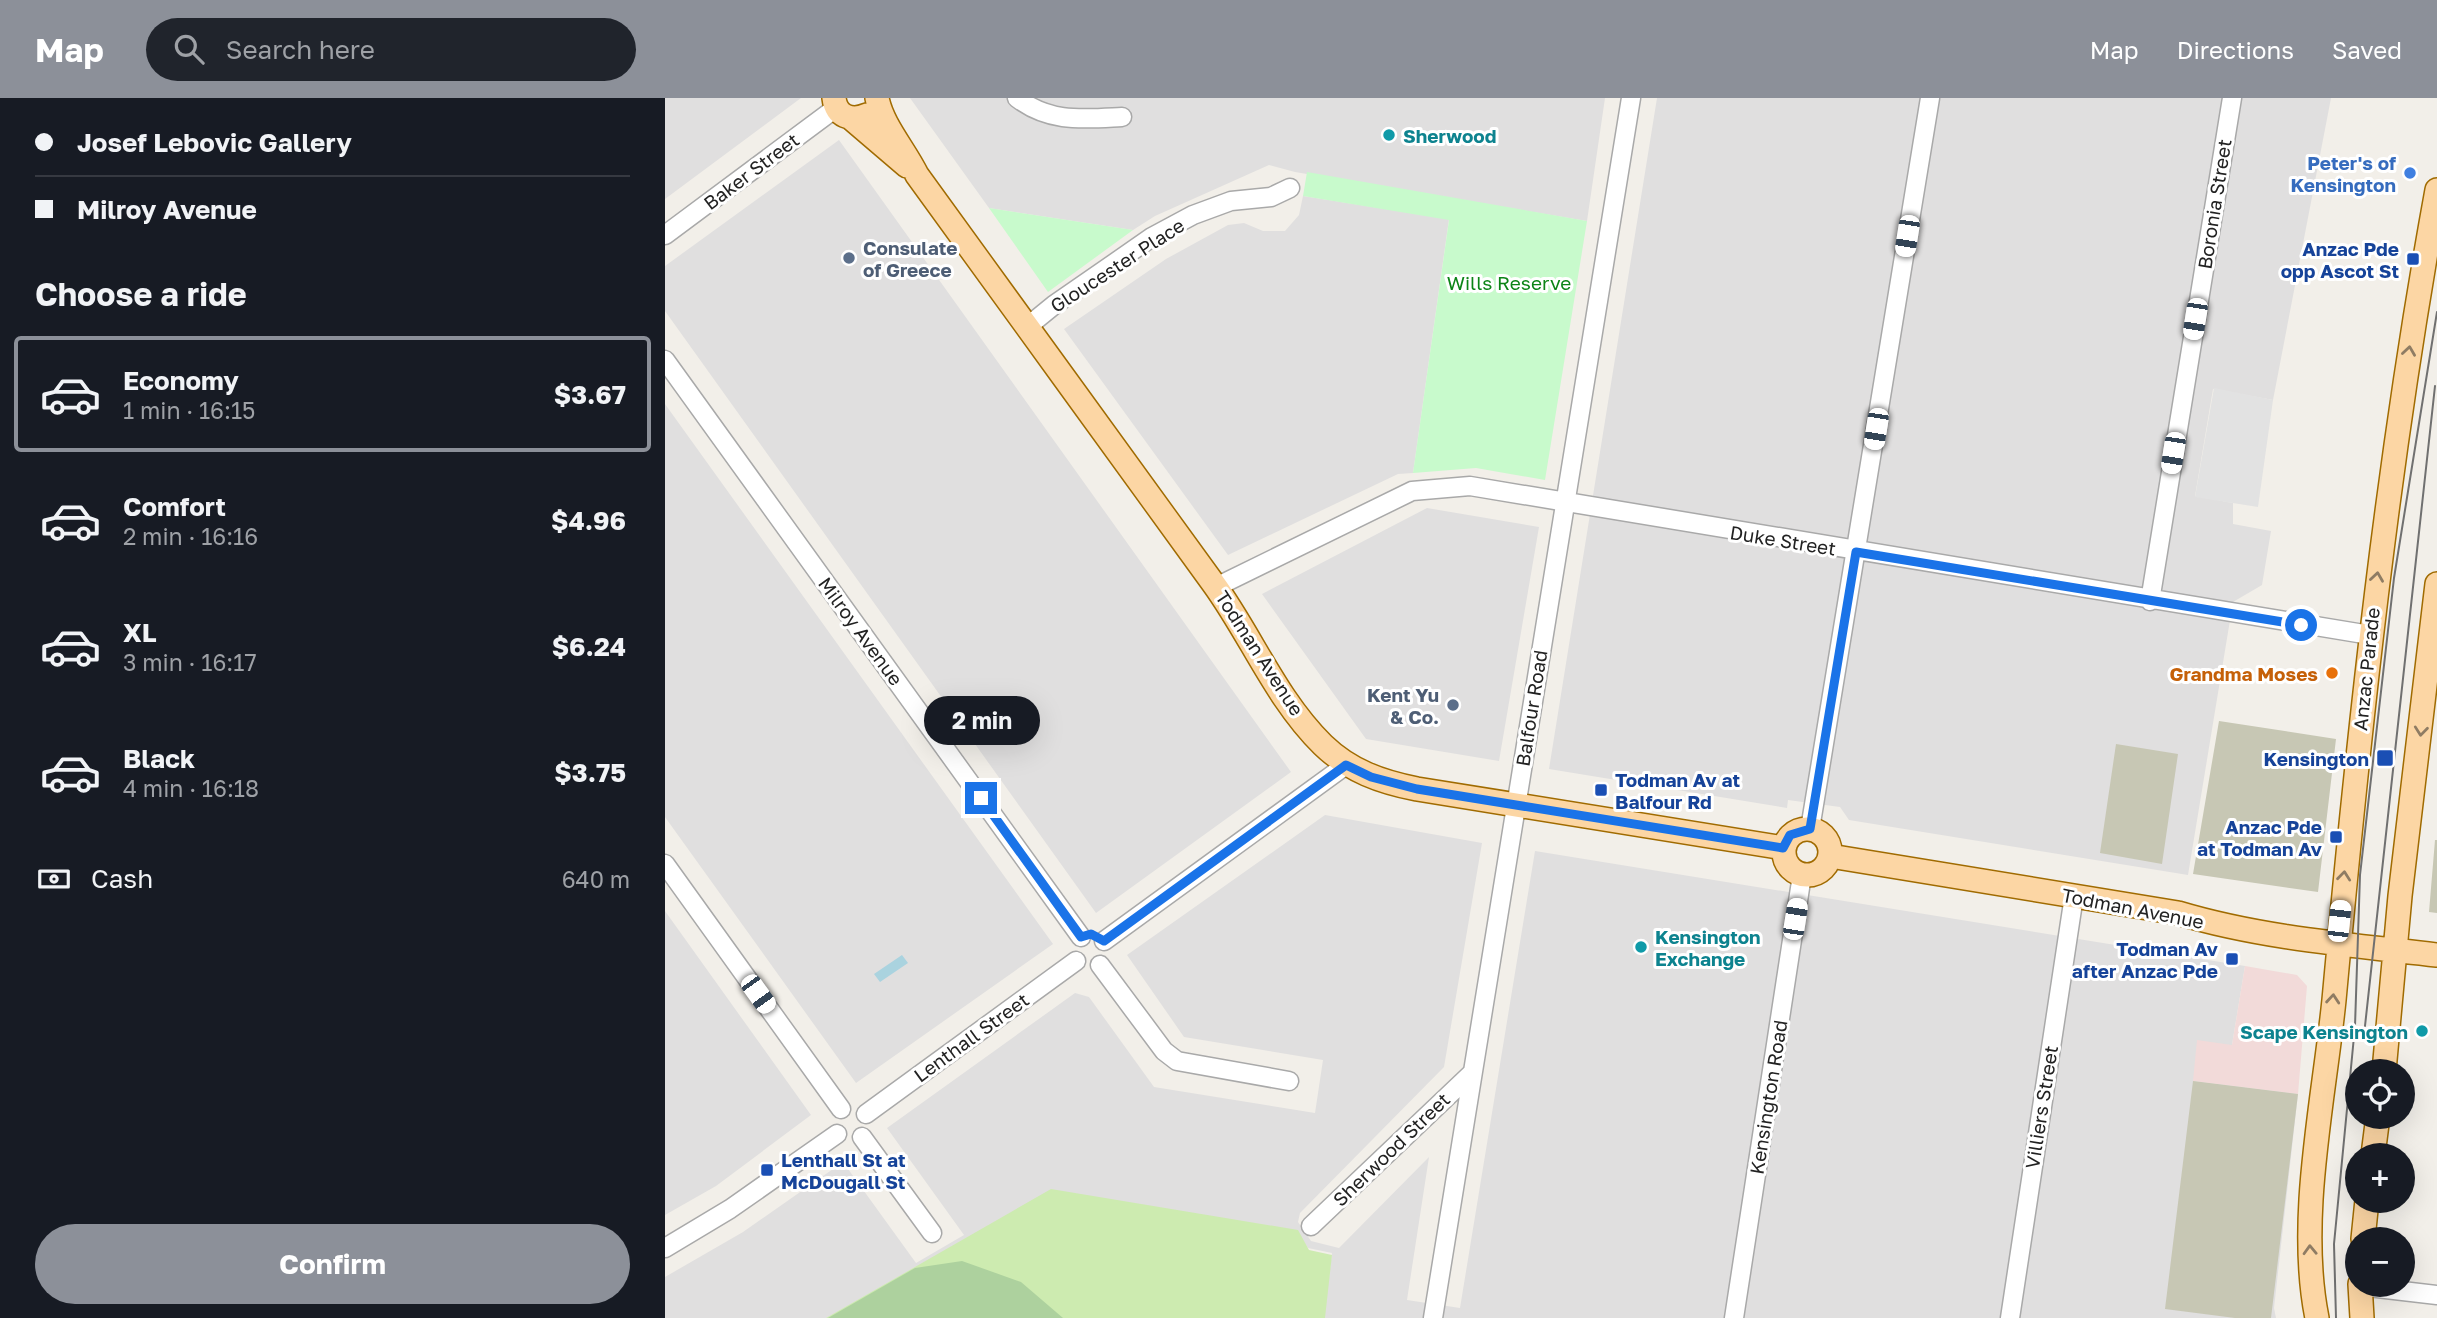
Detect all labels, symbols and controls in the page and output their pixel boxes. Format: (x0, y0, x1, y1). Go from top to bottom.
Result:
search box (146, 18, 636, 81)
text: Map (35, 30, 104, 69)
icon: search (170, 30, 208, 68)
text: Search here (226, 34, 375, 65)
text: Map (2090, 35, 2139, 64)
text: Directions (2177, 35, 2294, 64)
text: Saved (2332, 35, 2402, 64)
place label: Sherwood (1403, 124, 1496, 147)
text: Josef Lebovic Gallery (77, 127, 352, 158)
marker: Sherwood (1381, 127, 1397, 143)
street label: Baker Street (699, 128, 803, 214)
street label: Boronia Street (2192, 137, 2236, 271)
place label: Peter's of Kensington (2290, 151, 2396, 196)
marker: Peter's of Kensington (2402, 165, 2418, 181)
text: Milroy Avenue (77, 194, 257, 225)
street label: Gloucester Place (1046, 213, 1188, 317)
car (1894, 214, 1921, 258)
place label: Consulate of Greece (863, 236, 958, 281)
place label: Anzac Pde opp Ascot St (2281, 237, 2399, 282)
marker: Consulate of Greece (841, 250, 857, 266)
marker: Anzac Pde opp Ascot St (2405, 251, 2421, 267)
park label: Wills Reserve (1447, 271, 1571, 294)
text: Choose a ride (35, 275, 247, 313)
car (2182, 297, 2209, 341)
one-way arrow (2402, 346, 2417, 357)
icon: car (39, 363, 102, 426)
text: Economy (123, 365, 239, 396)
text: $3.67 (554, 379, 626, 410)
text: 1 min · 16:15 (123, 396, 255, 424)
car (1863, 407, 1890, 451)
car (2160, 431, 2187, 475)
icon: car (39, 489, 102, 552)
text: Comfort (123, 491, 226, 522)
text: $4.96 (551, 505, 626, 536)
street label: Duke Street (1728, 520, 1838, 560)
text: 2 min · 16:16 (123, 522, 258, 550)
one-way arrow (2370, 571, 2385, 583)
street label: Milroy Avenue (814, 572, 908, 690)
street label: Todman Avenue (1211, 586, 1309, 720)
street label: Anzac Parade (2348, 606, 2384, 732)
route start (2285, 609, 2317, 641)
icon: car (39, 615, 102, 678)
text: XL (123, 617, 157, 648)
text: $6.24 (552, 631, 626, 662)
text: 3 min · 16:17 (123, 648, 257, 676)
street label: Balfour Road (1510, 648, 1552, 768)
place label: Grandma Moses (2170, 662, 2318, 685)
marker: Grandma Moses (2324, 665, 2340, 681)
place label: Kent Yu & Co. (1367, 683, 1439, 728)
callout: 2 min (923, 696, 1039, 746)
marker: Kent Yu & Co. (1445, 697, 1461, 713)
text: 2 min (952, 706, 1012, 734)
one-way arrow (2414, 725, 2429, 736)
icon: car (39, 741, 102, 804)
text: Black (123, 743, 195, 774)
place label: Kensington (2263, 747, 2369, 770)
marker: Kensington (2375, 748, 2395, 768)
text: $3.75 (554, 757, 626, 788)
place label: Todman Av at Balfour Rd (1615, 768, 1740, 813)
text: 4 min · 16:18 (123, 774, 259, 802)
route end (965, 782, 997, 814)
marker: Todman Av at Balfour Rd (1593, 782, 1609, 798)
place label: Anzac Pde at Todman Av (2197, 815, 2323, 860)
marker: Anzac Pde at Todman Av (2328, 829, 2344, 845)
icon: cash (35, 860, 73, 898)
text: Cash (91, 863, 153, 894)
text: 640 m (562, 865, 630, 893)
one-way arrow (2336, 870, 2351, 882)
street label: Todman Avenue (2060, 883, 2206, 933)
car (1782, 897, 1809, 941)
car (2327, 899, 2352, 943)
place label: Kensington Exchange (1655, 925, 1761, 970)
place label: Todman Av after Anzac Pde (2072, 937, 2219, 982)
marker: Kensington Exchange (1633, 939, 1649, 955)
marker: Todman Av after Anzac Pde (2224, 951, 2240, 967)
car (738, 971, 779, 1017)
street label: Lenthall Street (909, 988, 1033, 1086)
one-way arrow (2325, 994, 2340, 1005)
street label: Kensington Road (1744, 1018, 1792, 1176)
place label: Scape Kensington (2240, 1020, 2408, 1043)
marker: Scape Kensington (2414, 1023, 2430, 1039)
street label: Villiers Street (2020, 1044, 2062, 1170)
map controls (2345, 1059, 2415, 1297)
button: locate (2345, 1059, 2415, 1129)
street label: Sherwood Street (1328, 1087, 1454, 1211)
button: + (2345, 1143, 2415, 1213)
place label: Lenthall St at McDougall St (781, 1148, 906, 1193)
marker: Lenthall St at McDougall St (759, 1162, 775, 1178)
button: Confirm (35, 1224, 630, 1304)
button: − (2345, 1227, 2415, 1297)
one-way arrow (2302, 1244, 2317, 1255)

